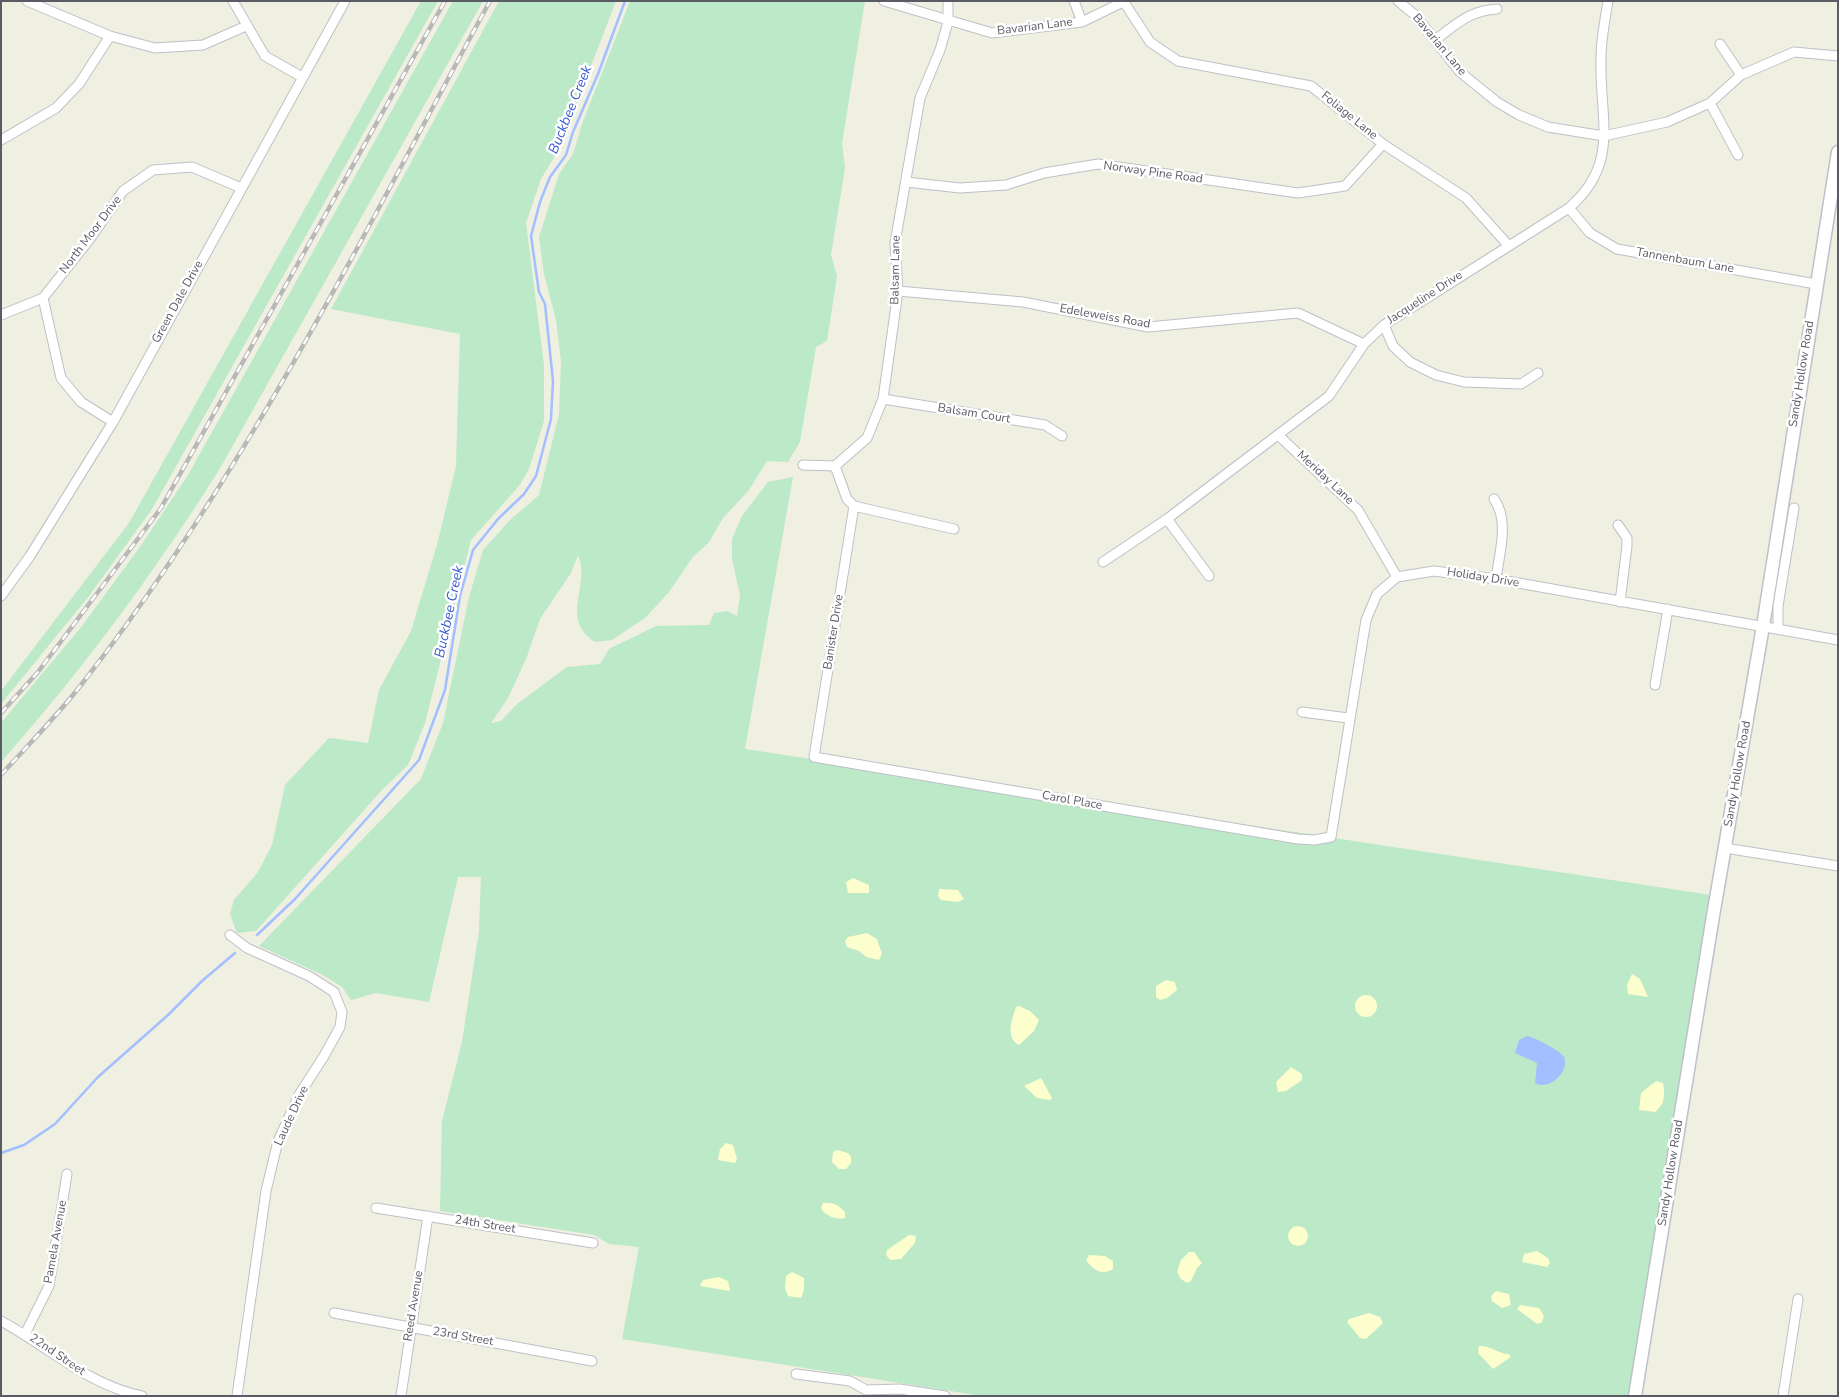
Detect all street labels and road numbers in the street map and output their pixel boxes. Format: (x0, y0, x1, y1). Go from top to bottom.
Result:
street label: Bavarian Lane (1409, 11, 1469, 79)
street label: Bavarian Lane (996, 15, 1074, 39)
street label: Foliage Lane (1318, 89, 1380, 143)
street label: Norway Pine Road (1102, 159, 1204, 187)
street label: North Moor Drive (57, 193, 125, 277)
street label: Balsam Lane (888, 235, 904, 305)
street label: Tannenbaum Lane (1635, 245, 1735, 277)
street label: Green Dale Drive (149, 258, 207, 346)
street label: Jacqueline Drive (1385, 268, 1465, 328)
street label: Edeleweiss Road (1059, 302, 1151, 332)
street label: Sandy Hollow Road (1786, 320, 1818, 428)
street label: Balsam Court (937, 401, 1011, 427)
street label: Meriday Lane (1294, 448, 1356, 508)
street label: Holiday Drive (1446, 565, 1520, 591)
street label: Banister Drive (821, 593, 847, 671)
street label: Sandy Hollow Road (1722, 720, 1754, 828)
street label: Carol Place (1041, 789, 1103, 813)
street label: Laude Drive (272, 1084, 312, 1148)
street label: Sandy Hollow Road (1655, 1119, 1687, 1227)
street label: Pamela Avenue (42, 1199, 70, 1285)
street label: 24th Street (454, 1213, 516, 1237)
street label: Reed Avenue (401, 1270, 427, 1342)
street label: 23rd Street (431, 1325, 495, 1349)
street label: 22nd Street (26, 1331, 88, 1379)

